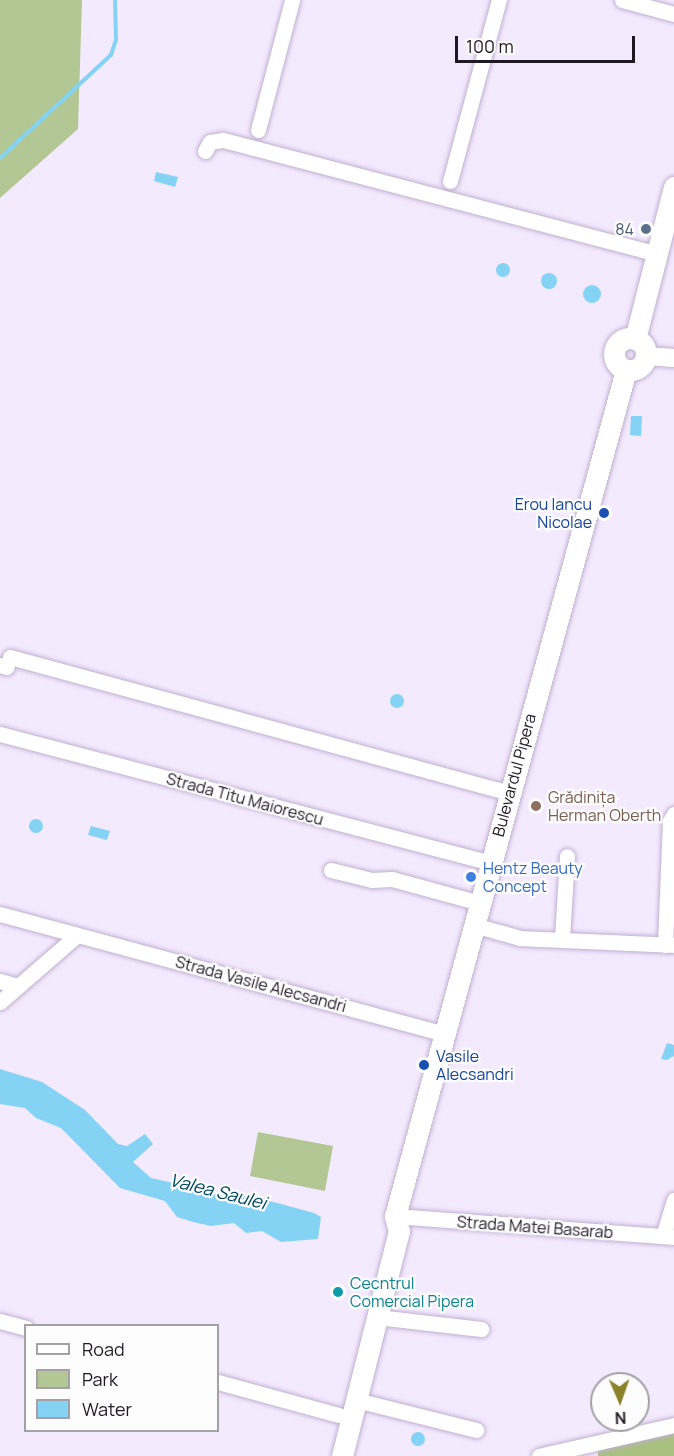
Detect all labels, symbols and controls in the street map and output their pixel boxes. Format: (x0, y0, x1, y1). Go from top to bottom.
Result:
scale bar (458, 24, 638, 62)
text: 100 m (466, 34, 514, 58)
place label: 84 (615, 219, 634, 239)
marker: 84 (639, 222, 653, 236)
place label: Erou Iancu Nicolae (515, 494, 592, 532)
marker: Erou Iancu Nicolae (597, 506, 611, 520)
street label: Bulevardul Pipera (488, 711, 540, 839)
street label: Strada Titu Maiorescu (164, 769, 326, 829)
place label: Grădinița Herman Oberth (548, 787, 661, 825)
marker: Grădinița Herman Oberth (529, 799, 543, 813)
place label: Hentz Beauty Concept (483, 858, 583, 896)
marker: Hentz Beauty Concept (464, 870, 478, 884)
street label: Strada Vasile Alecsandri (173, 952, 349, 1016)
place label: Vasile Alecsandri (436, 1046, 514, 1084)
marker: Vasile Alecsandri (417, 1058, 431, 1072)
water label: Valea Saulei (167, 1169, 269, 1213)
street label: Strada Matei Basarab (456, 1212, 614, 1242)
place label: Cecntrul Comercial Pipera (350, 1273, 474, 1311)
marker: Cecntrul Comercial Pipera (331, 1285, 345, 1299)
legend (24, 1324, 219, 1432)
text: Road (82, 1337, 125, 1361)
text: Park (82, 1367, 118, 1391)
north arrow (590, 1372, 650, 1432)
text: Water (82, 1397, 132, 1421)
text: N (614, 1407, 627, 1429)

